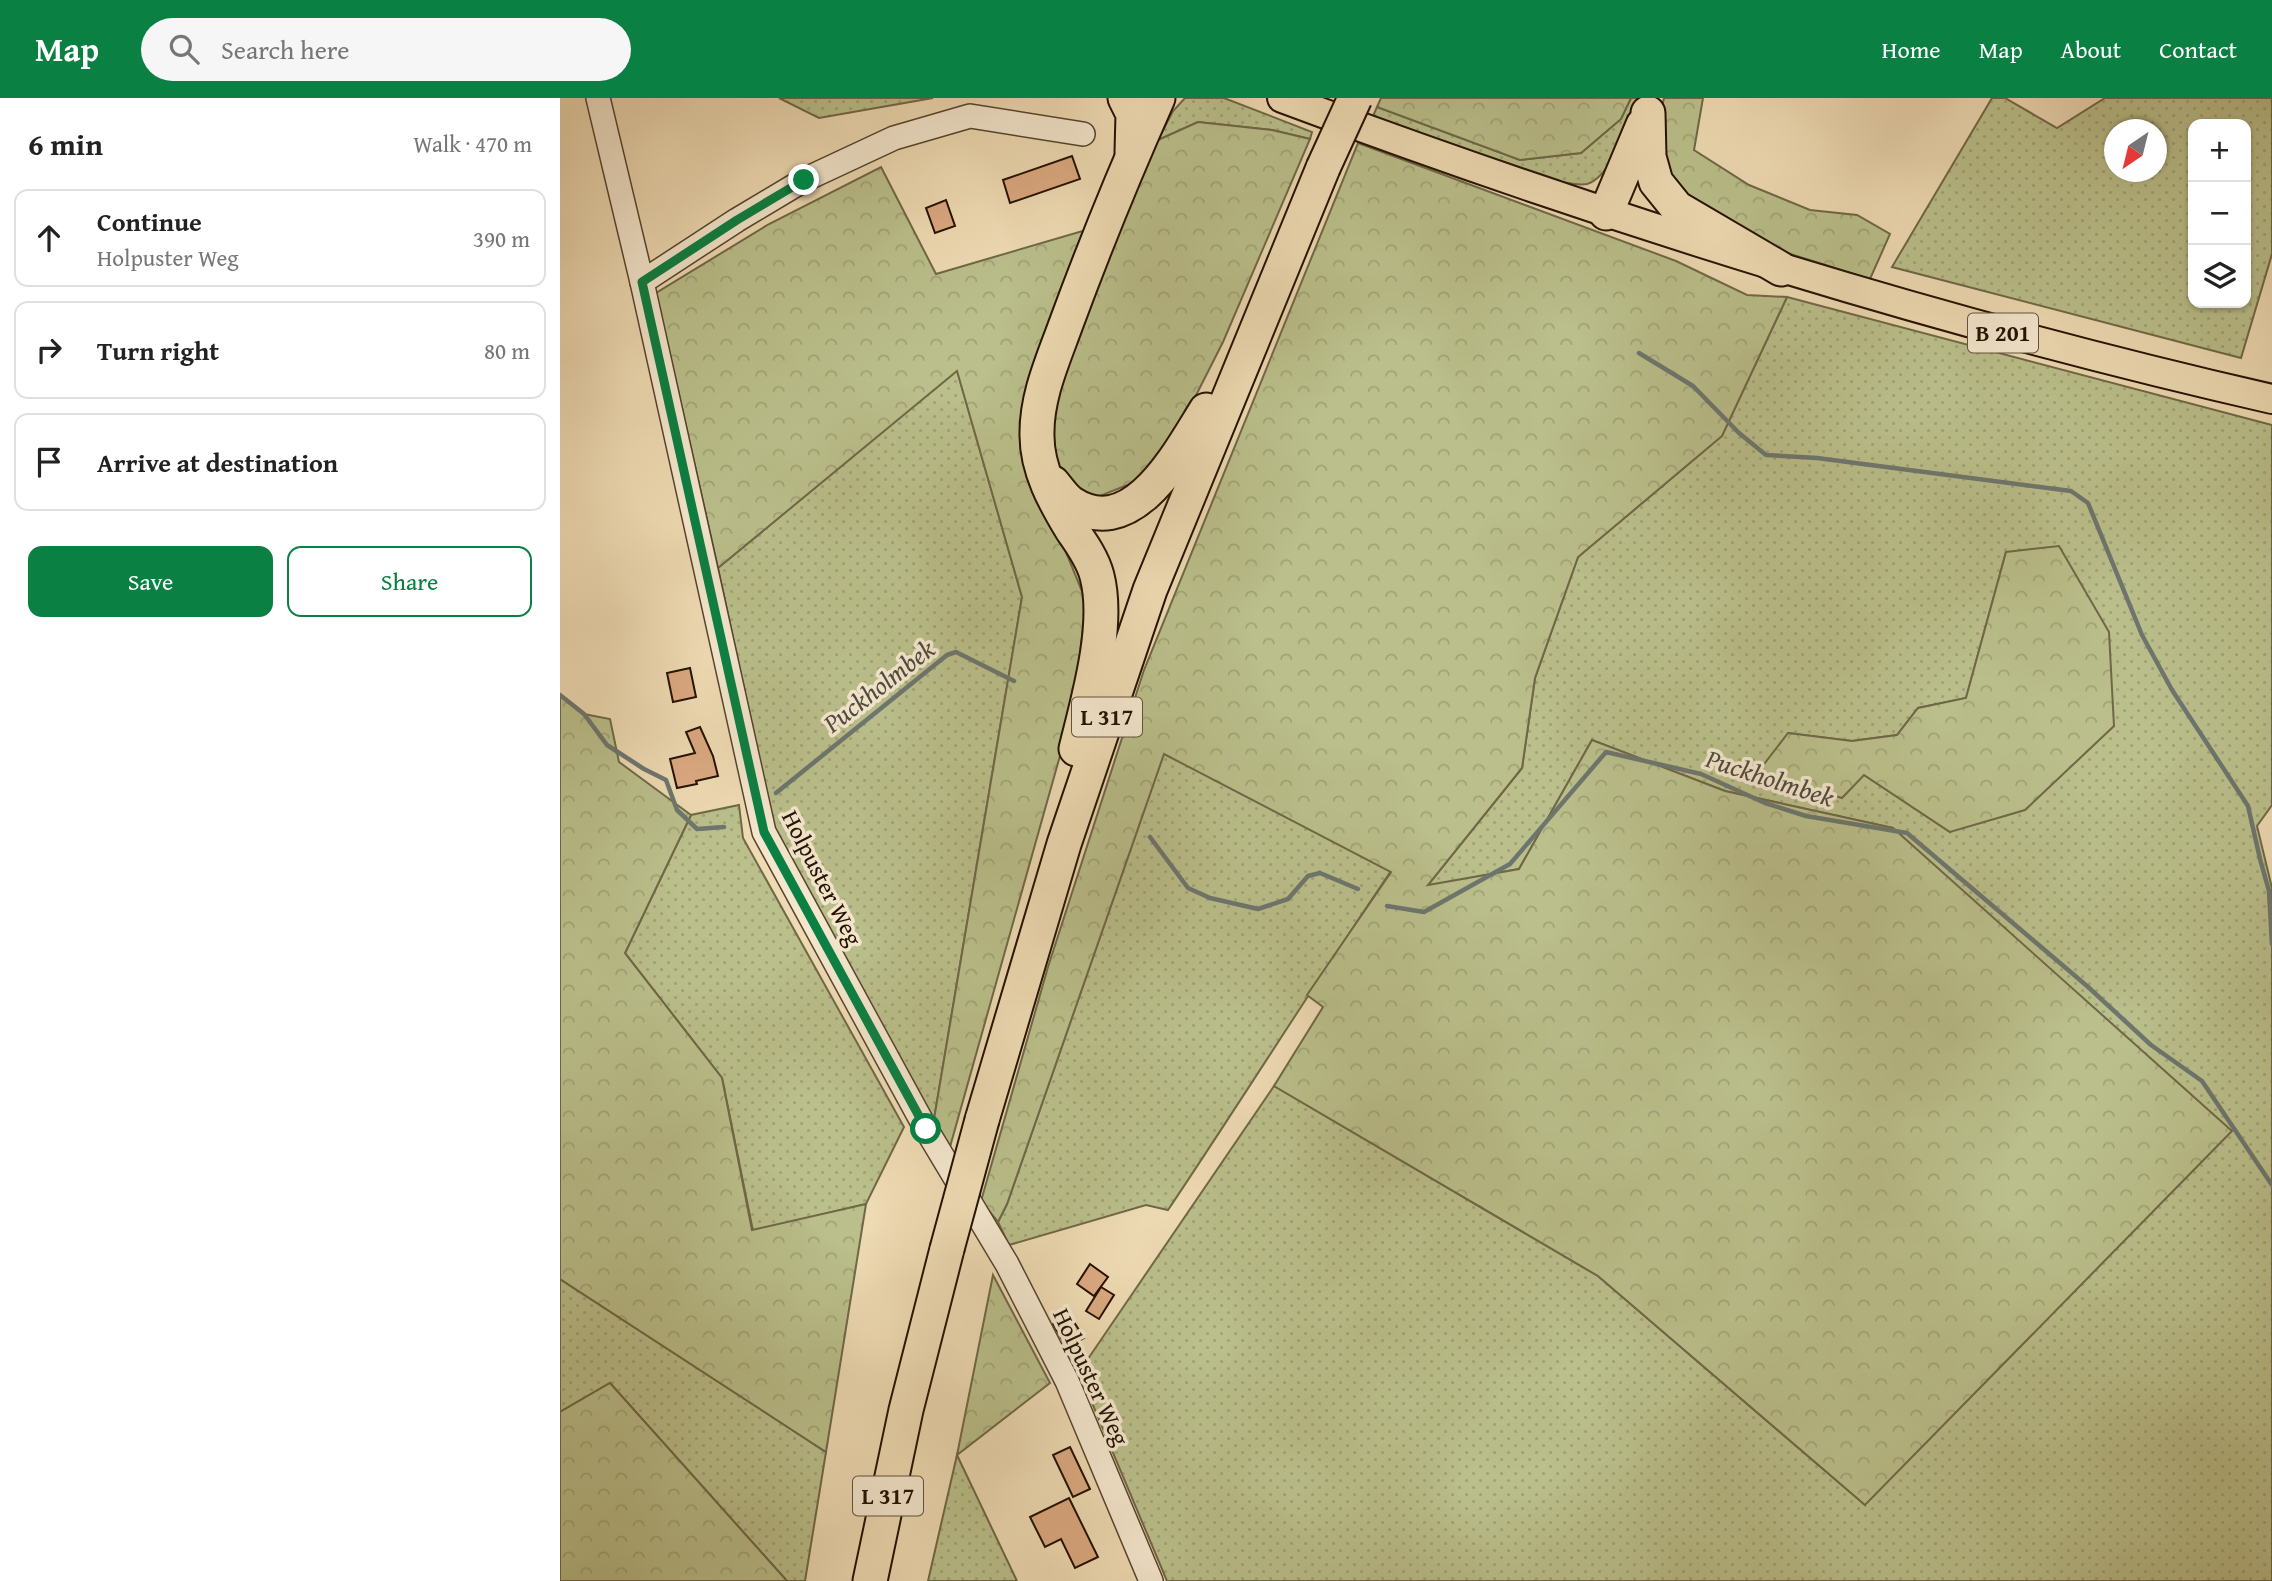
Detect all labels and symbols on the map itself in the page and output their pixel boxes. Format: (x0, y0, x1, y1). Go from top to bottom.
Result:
north arrow (2104, 119, 2167, 182)
route end (788, 164, 819, 195)
road number: B 201 (1968, 314, 2038, 352)
water label: Puckholmbek (814, 629, 943, 742)
road number: L 317 (1072, 698, 1142, 736)
water label: Puckholmbek (1700, 738, 1839, 817)
street label: Holpuster Weg (773, 804, 872, 952)
route start (910, 1113, 941, 1144)
street label: Holpuster Weg (1044, 1302, 1139, 1451)
road number: L 317 (853, 1476, 923, 1516)

